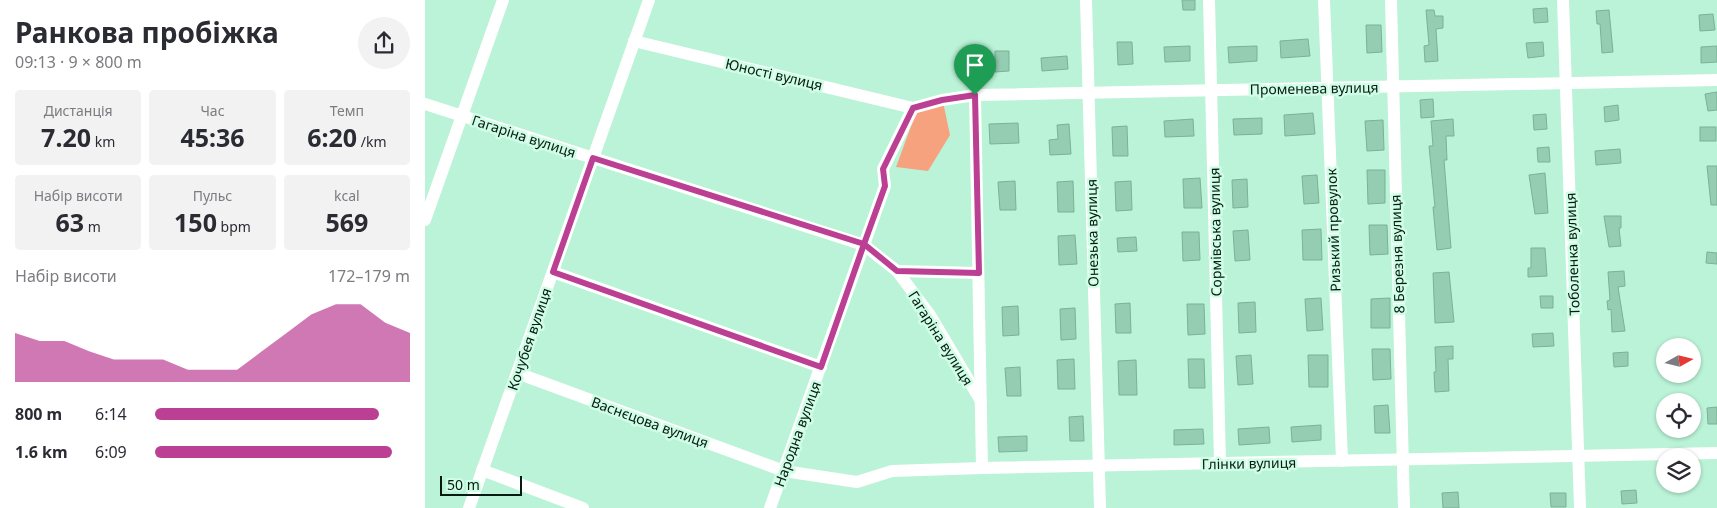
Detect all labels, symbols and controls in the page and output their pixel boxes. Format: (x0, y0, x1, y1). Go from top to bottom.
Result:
text: Ранкова пробіжка (15, 13, 279, 51)
button: share (358, 17, 410, 69)
pin (954, 44, 996, 95)
text: 09:13 · 9 × 800 m (15, 51, 142, 73)
icon: arrive (961, 51, 989, 79)
street label: Юності вулиця (723, 54, 825, 94)
street label: Променева вулиця (1249, 77, 1379, 99)
text: Дистанція (44, 101, 113, 120)
text: Час (200, 101, 225, 120)
text: Темп (330, 101, 364, 120)
street label: Гагаріна вулиця (470, 110, 578, 162)
text: 7.20 (41, 120, 91, 154)
text: 45:36 (180, 120, 245, 154)
text: 6:20 (307, 120, 357, 154)
text: km (91, 132, 115, 151)
text: /km (357, 132, 387, 151)
street label: Сормівська вулиця (1204, 167, 1226, 297)
street label: Ризький провулок (1321, 167, 1345, 292)
street label: Онезька вулиця (1082, 179, 1102, 287)
text: Набір висоти (34, 186, 123, 205)
text: Пульс (193, 186, 232, 205)
text: kcal (334, 186, 360, 205)
street label: Тоболенка вулиця (1560, 192, 1584, 316)
street label: 8 Березня вулиця (1385, 194, 1409, 314)
text: 63 (55, 205, 84, 239)
text: 150 (174, 205, 217, 239)
text: 569 (325, 205, 368, 239)
text: m (84, 217, 101, 236)
text: bpm (217, 217, 251, 236)
text: Набір висоти (15, 265, 117, 287)
text: 172–179 m (328, 265, 410, 287)
street label: Кочубея вулиця (503, 285, 555, 393)
street label: Гагаріна вулиця (904, 287, 978, 389)
north arrow (1656, 338, 1701, 382)
map controls (1656, 338, 1701, 493)
street label: Народна вулиця (769, 379, 825, 489)
street label: Васнєцова вулиця (589, 392, 711, 452)
button: locate (1656, 393, 1701, 438)
text: 800 m (15, 403, 62, 425)
text: 6:14 (95, 403, 127, 425)
text: 1.6 km (15, 441, 67, 463)
text: 6:09 (95, 441, 127, 463)
button: layers (1656, 448, 1701, 493)
street label: Глінки вулиця (1202, 453, 1296, 473)
scale bar (440, 473, 523, 496)
text: 50 m (447, 475, 480, 494)

